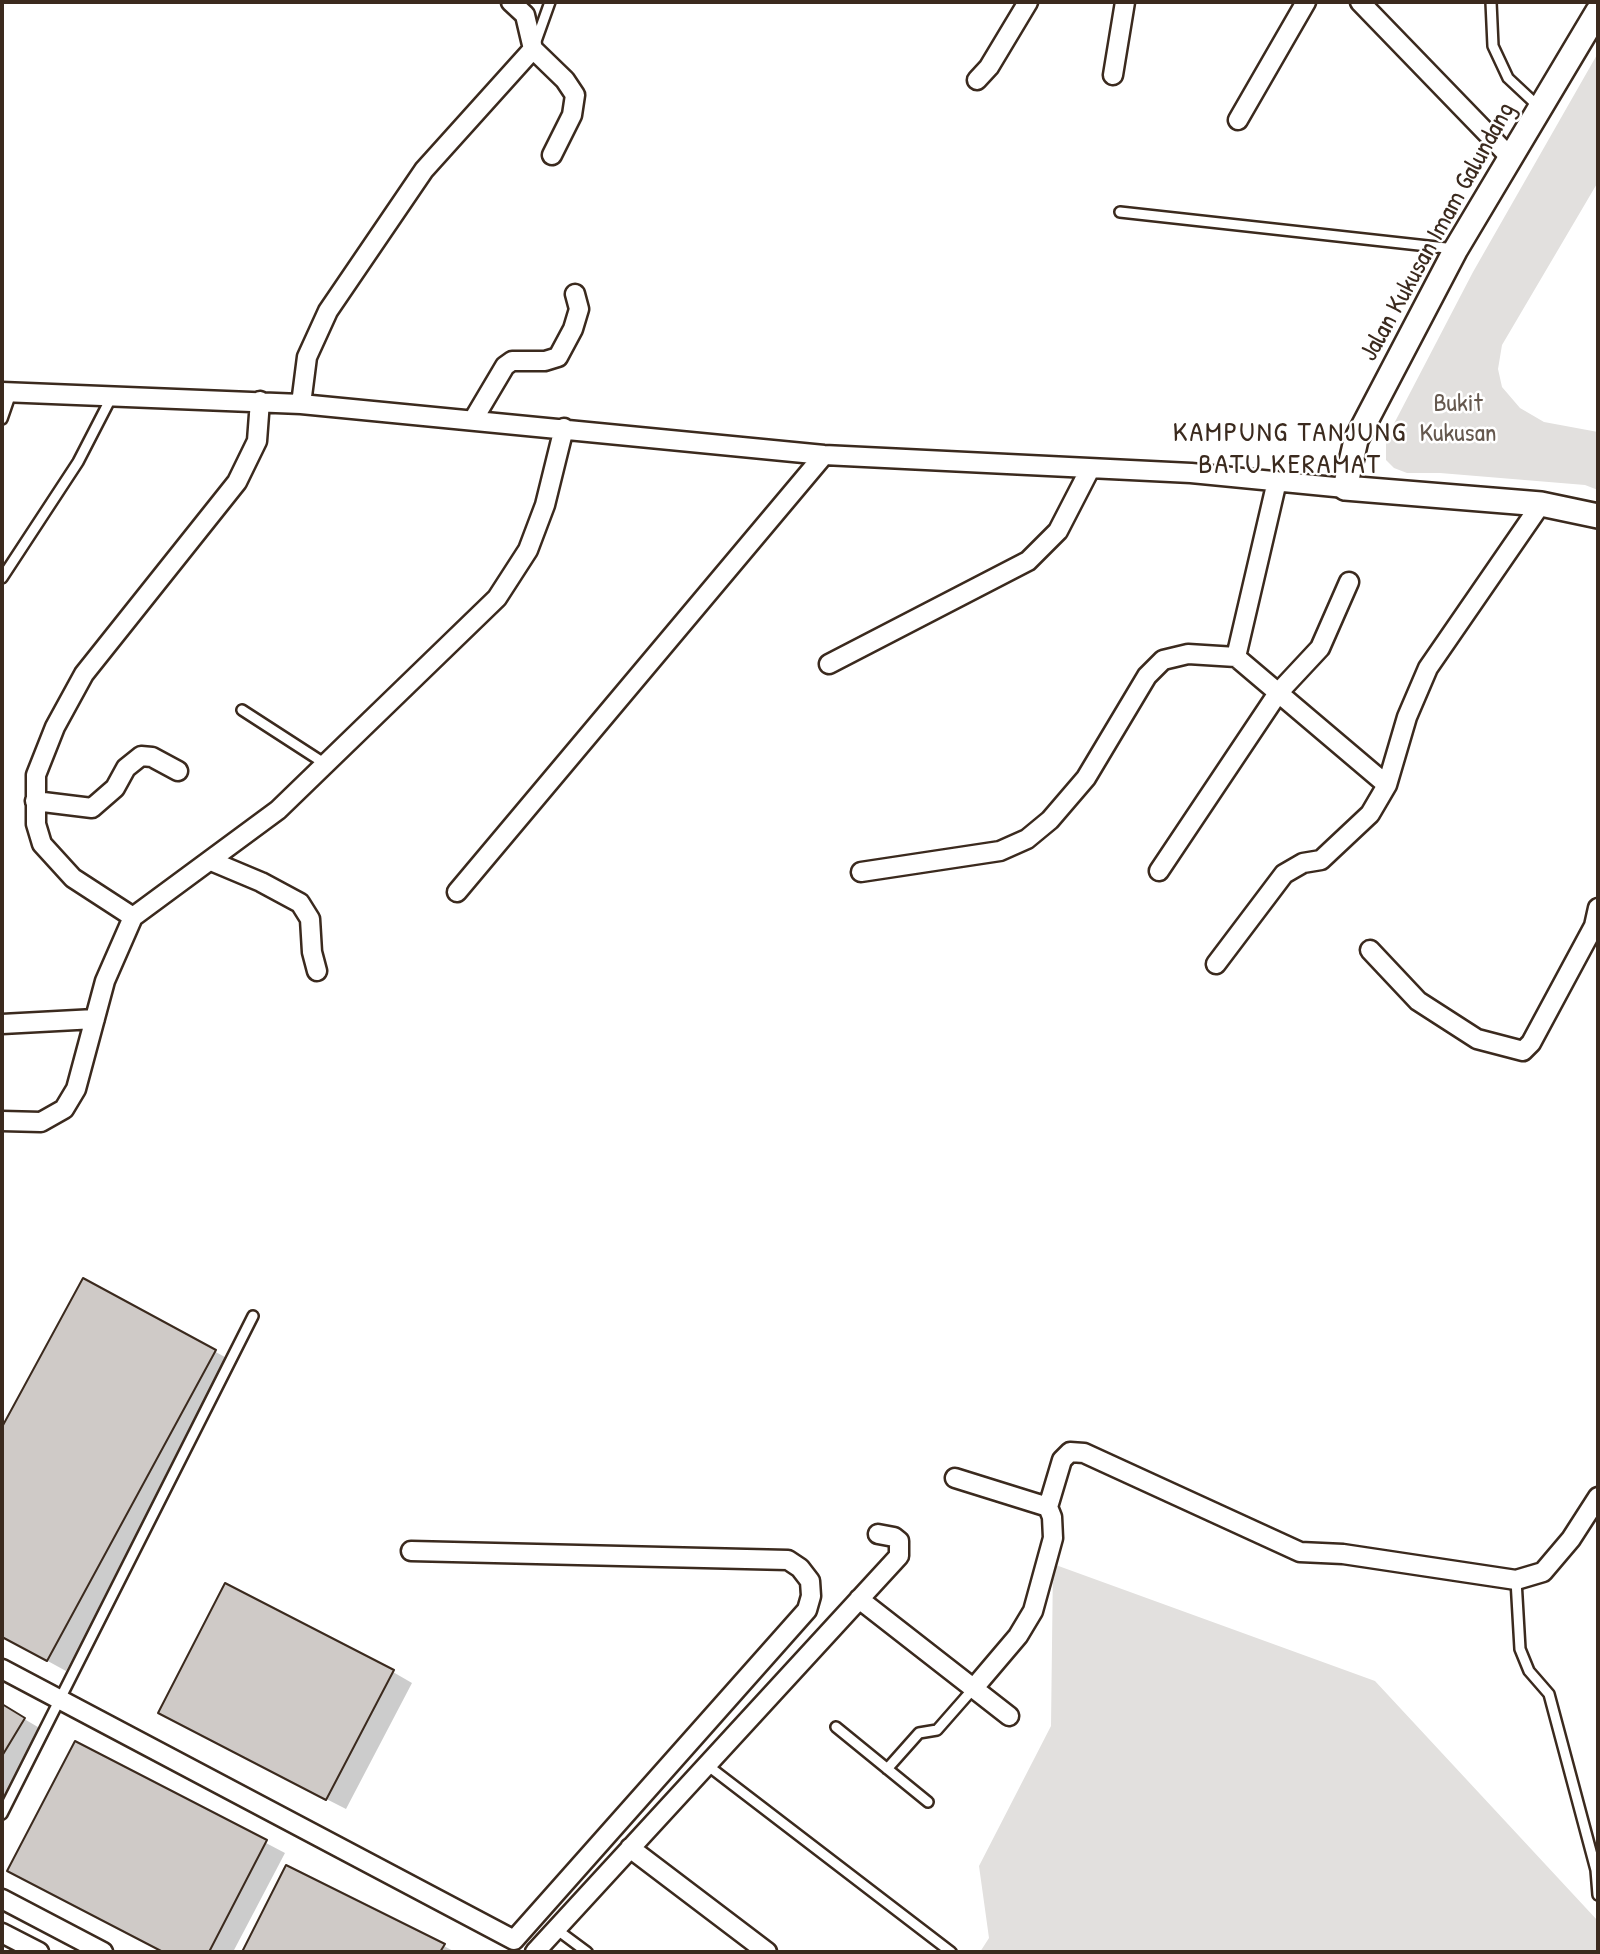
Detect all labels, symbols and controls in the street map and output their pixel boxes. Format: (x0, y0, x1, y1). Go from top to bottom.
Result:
street label: Jalan Kukusan Imam Galundang (1354, 97, 1522, 367)
park label: Bukit Kukusan (1419, 388, 1497, 450)
district label: KAMPUNG TANJUNG BATU KERAMAT (1175, 417, 1405, 483)

